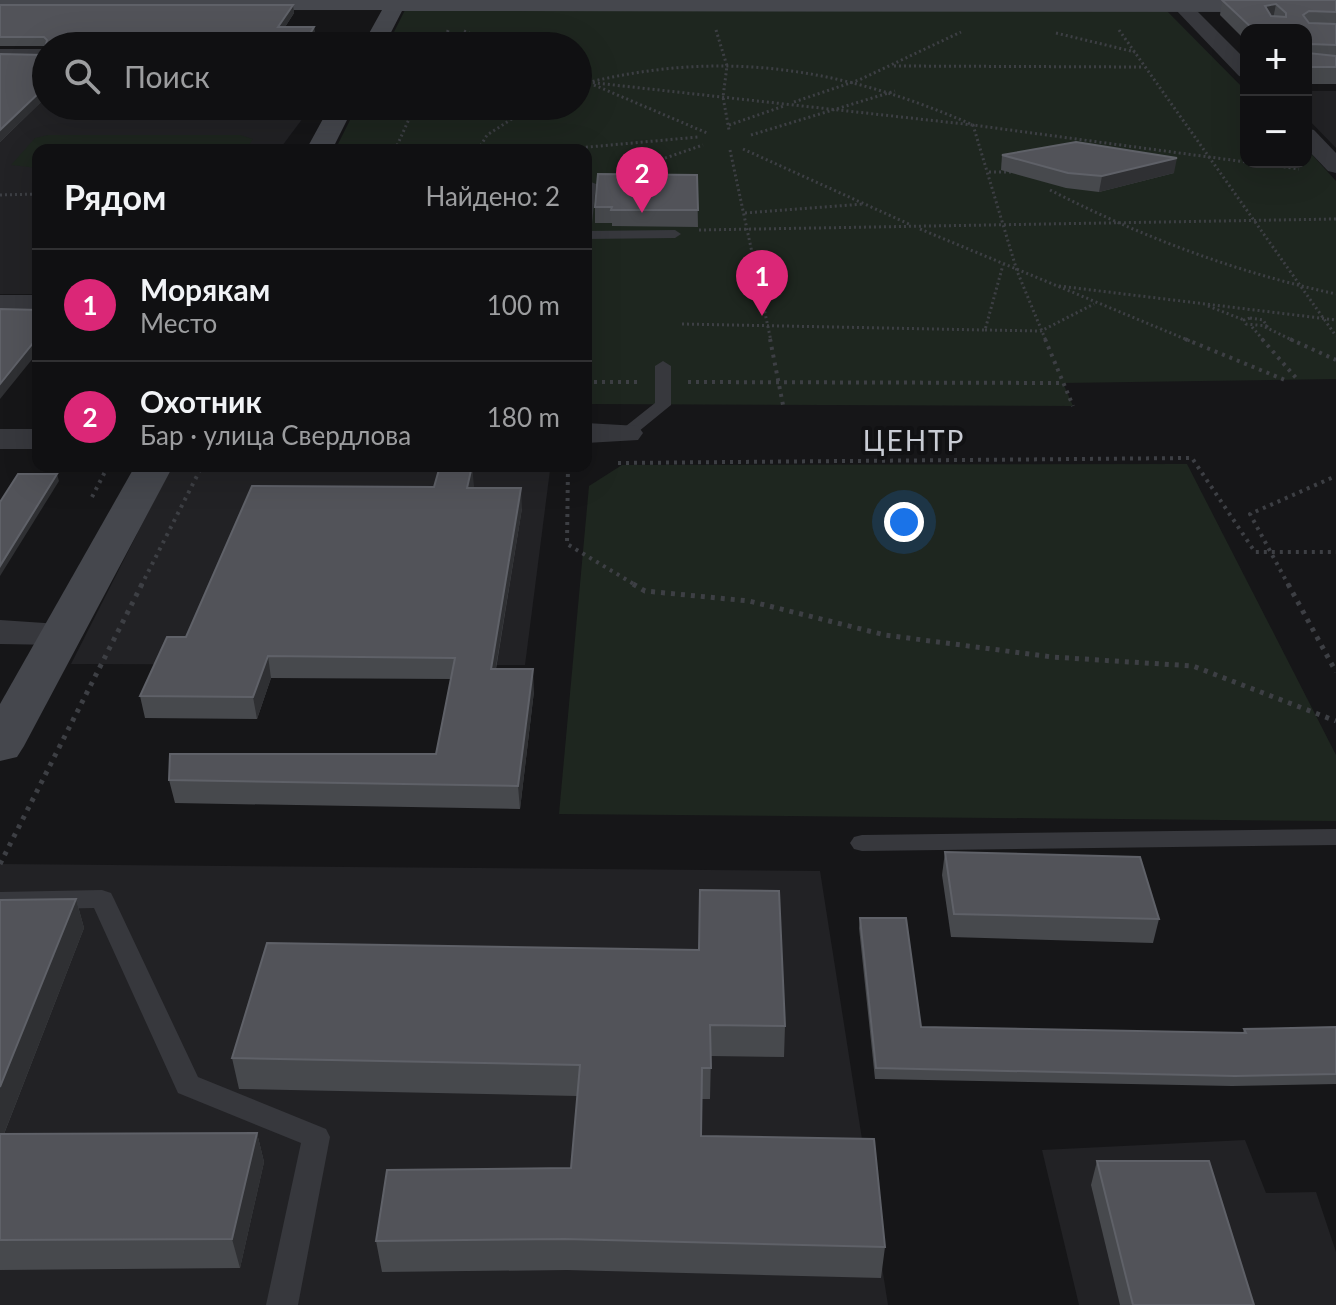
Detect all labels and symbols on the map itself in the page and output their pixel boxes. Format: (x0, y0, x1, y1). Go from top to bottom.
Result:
pin: 2 (616, 147, 668, 213)
pin: 1 (736, 250, 788, 316)
district label: ЦЕНТР (863, 423, 965, 457)
your location (884, 502, 924, 542)

